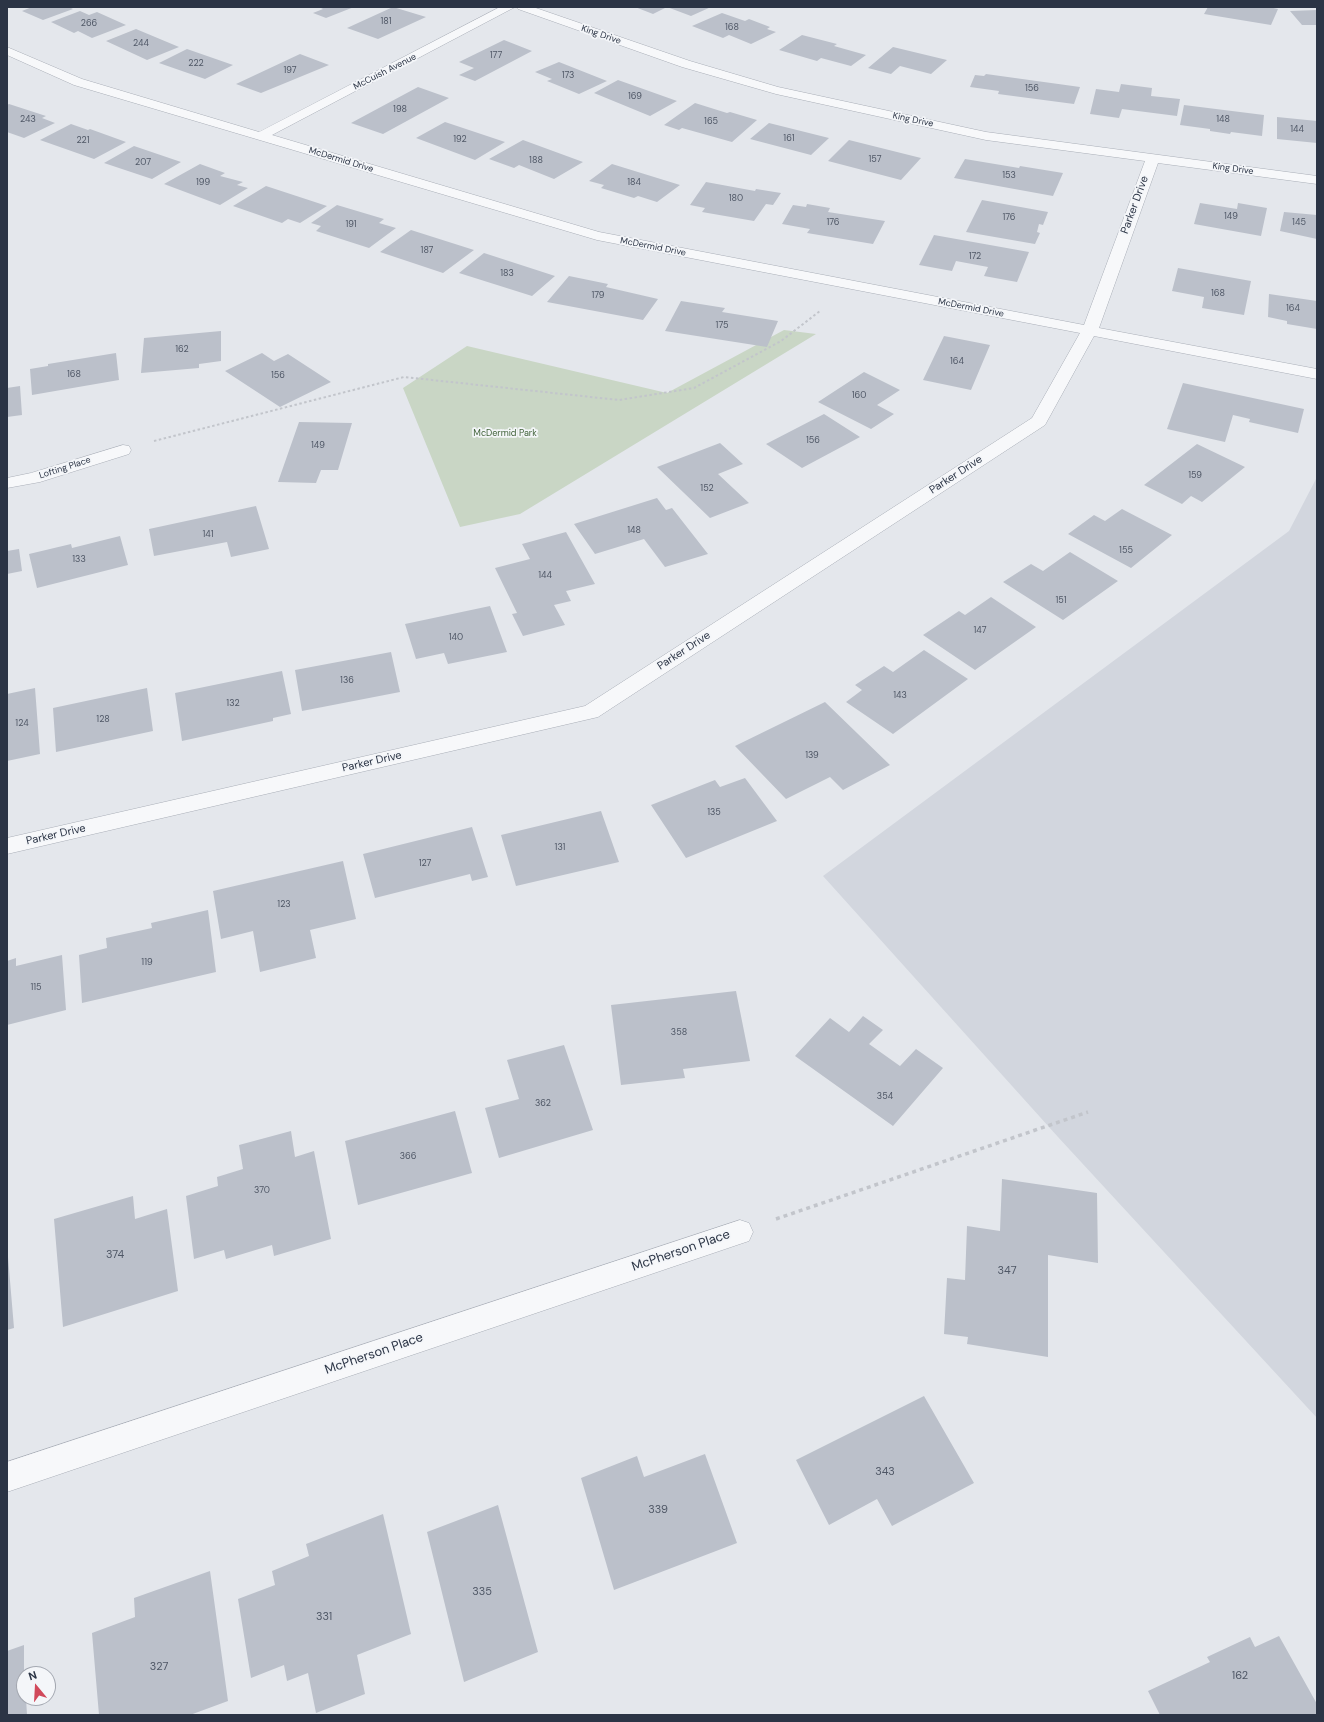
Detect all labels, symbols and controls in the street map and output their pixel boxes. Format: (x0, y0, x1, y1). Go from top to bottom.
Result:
house number: 181 (381, 17, 391, 27)
house number: 266 (81, 19, 97, 29)
street label: King Drive (580, 23, 622, 47)
house number: 168 (725, 23, 739, 33)
house number: 244 (133, 39, 149, 49)
street label: McCuish Avenue (352, 51, 418, 93)
house number: 177 (490, 51, 502, 61)
house number: 222 (188, 59, 204, 69)
house number: 197 (283, 66, 297, 76)
house number: 173 (562, 71, 574, 81)
house number: 156 (1025, 84, 1039, 94)
house number: 169 (628, 92, 642, 102)
house number: 198 (393, 105, 407, 115)
street label: King Drive (892, 110, 934, 130)
house number: 243 (20, 115, 36, 125)
house number: 148 (1216, 115, 1230, 125)
house number: 165 (704, 117, 718, 127)
house number: 144 (1290, 125, 1304, 135)
house number: 161 (783, 134, 795, 144)
house number: 192 (453, 135, 467, 145)
house number: 221 (76, 136, 90, 146)
street label: McDermid Drive (307, 145, 375, 175)
house number: 157 (869, 155, 881, 165)
house number: 188 (529, 156, 543, 166)
house number: 207 (135, 158, 151, 168)
street label: King Drive (1212, 161, 1254, 177)
house number: 153 (1002, 171, 1016, 181)
street label: Parker Drive (1118, 174, 1152, 236)
house number: 199 (196, 178, 210, 188)
house number: 184 (627, 178, 641, 188)
house number: 180 (729, 194, 743, 204)
house number: 149 (1224, 212, 1238, 222)
house number: 176 (1002, 213, 1016, 223)
house number: 176 (826, 218, 840, 228)
house number: 145 (1292, 218, 1306, 228)
house number: 191 (345, 220, 357, 230)
street label: McDermid Drive (619, 235, 687, 259)
house number: 187 (421, 246, 433, 256)
house number: 172 (969, 252, 981, 262)
house number: 183 (500, 269, 514, 279)
house number: 168 (1211, 289, 1225, 299)
house number: 179 (591, 291, 605, 301)
street label: McDermid Drive (937, 296, 1005, 320)
house number: 164 (1286, 304, 1300, 314)
house number: 175 (716, 321, 728, 331)
house number: 162 (175, 345, 189, 355)
house number: 164 (950, 357, 964, 367)
house number: 168 (67, 370, 81, 380)
house number: 156 (271, 371, 285, 381)
house number: 160 (852, 391, 866, 401)
park label: McDermid Park (473, 429, 537, 439)
house number: 156 (806, 436, 820, 446)
house number: 149 (311, 441, 325, 451)
street label: Parker Drive (927, 453, 985, 497)
street label: Lofting Place (38, 455, 92, 481)
house number: 159 (1188, 471, 1202, 481)
house number: 152 (700, 484, 714, 494)
house number: 148 (627, 526, 641, 536)
house number: 141 (202, 530, 214, 540)
house number: 155 (1119, 546, 1133, 556)
house number: 133 (72, 555, 86, 565)
house number: 144 (538, 571, 552, 581)
house number: 151 (1055, 596, 1067, 606)
house number: 147 (973, 626, 987, 636)
street label: Parker Drive (655, 629, 713, 673)
house number: 140 (449, 633, 463, 643)
house number: 136 (340, 676, 354, 686)
house number: 143 (893, 691, 907, 701)
house number: 132 (226, 699, 240, 709)
house number: 128 (96, 715, 110, 725)
house number: 124 (15, 719, 29, 729)
street label: Parker Drive (341, 749, 403, 775)
house number: 139 (805, 751, 819, 761)
house number: 135 (707, 808, 721, 818)
street label: Parker Drive (25, 822, 87, 848)
house number: 131 (555, 843, 565, 853)
house number: 127 (419, 859, 431, 869)
house number: 123 (277, 900, 291, 910)
house number: 119 (141, 958, 153, 968)
house number: 115 (30, 983, 42, 993)
house number: 358 (671, 1028, 687, 1038)
house number: 354 (877, 1092, 893, 1102)
house number: 362 (535, 1099, 551, 1109)
house number: 366 (400, 1152, 416, 1162)
house number: 370 (254, 1186, 270, 1196)
street label: McPherson Place (630, 1227, 732, 1275)
house number: 374 (106, 1248, 124, 1262)
house number: 347 (997, 1264, 1017, 1278)
street label: McPherson Place (323, 1330, 425, 1378)
house number: 343 (875, 1465, 895, 1479)
house number: 339 (648, 1503, 668, 1517)
house number: 335 (472, 1585, 492, 1599)
house number: 331 (316, 1610, 332, 1624)
house number: 327 (150, 1660, 168, 1674)
north arrow (16, 1666, 56, 1706)
text: N (27, 1668, 39, 1683)
house number: 162 (1232, 1669, 1248, 1683)

